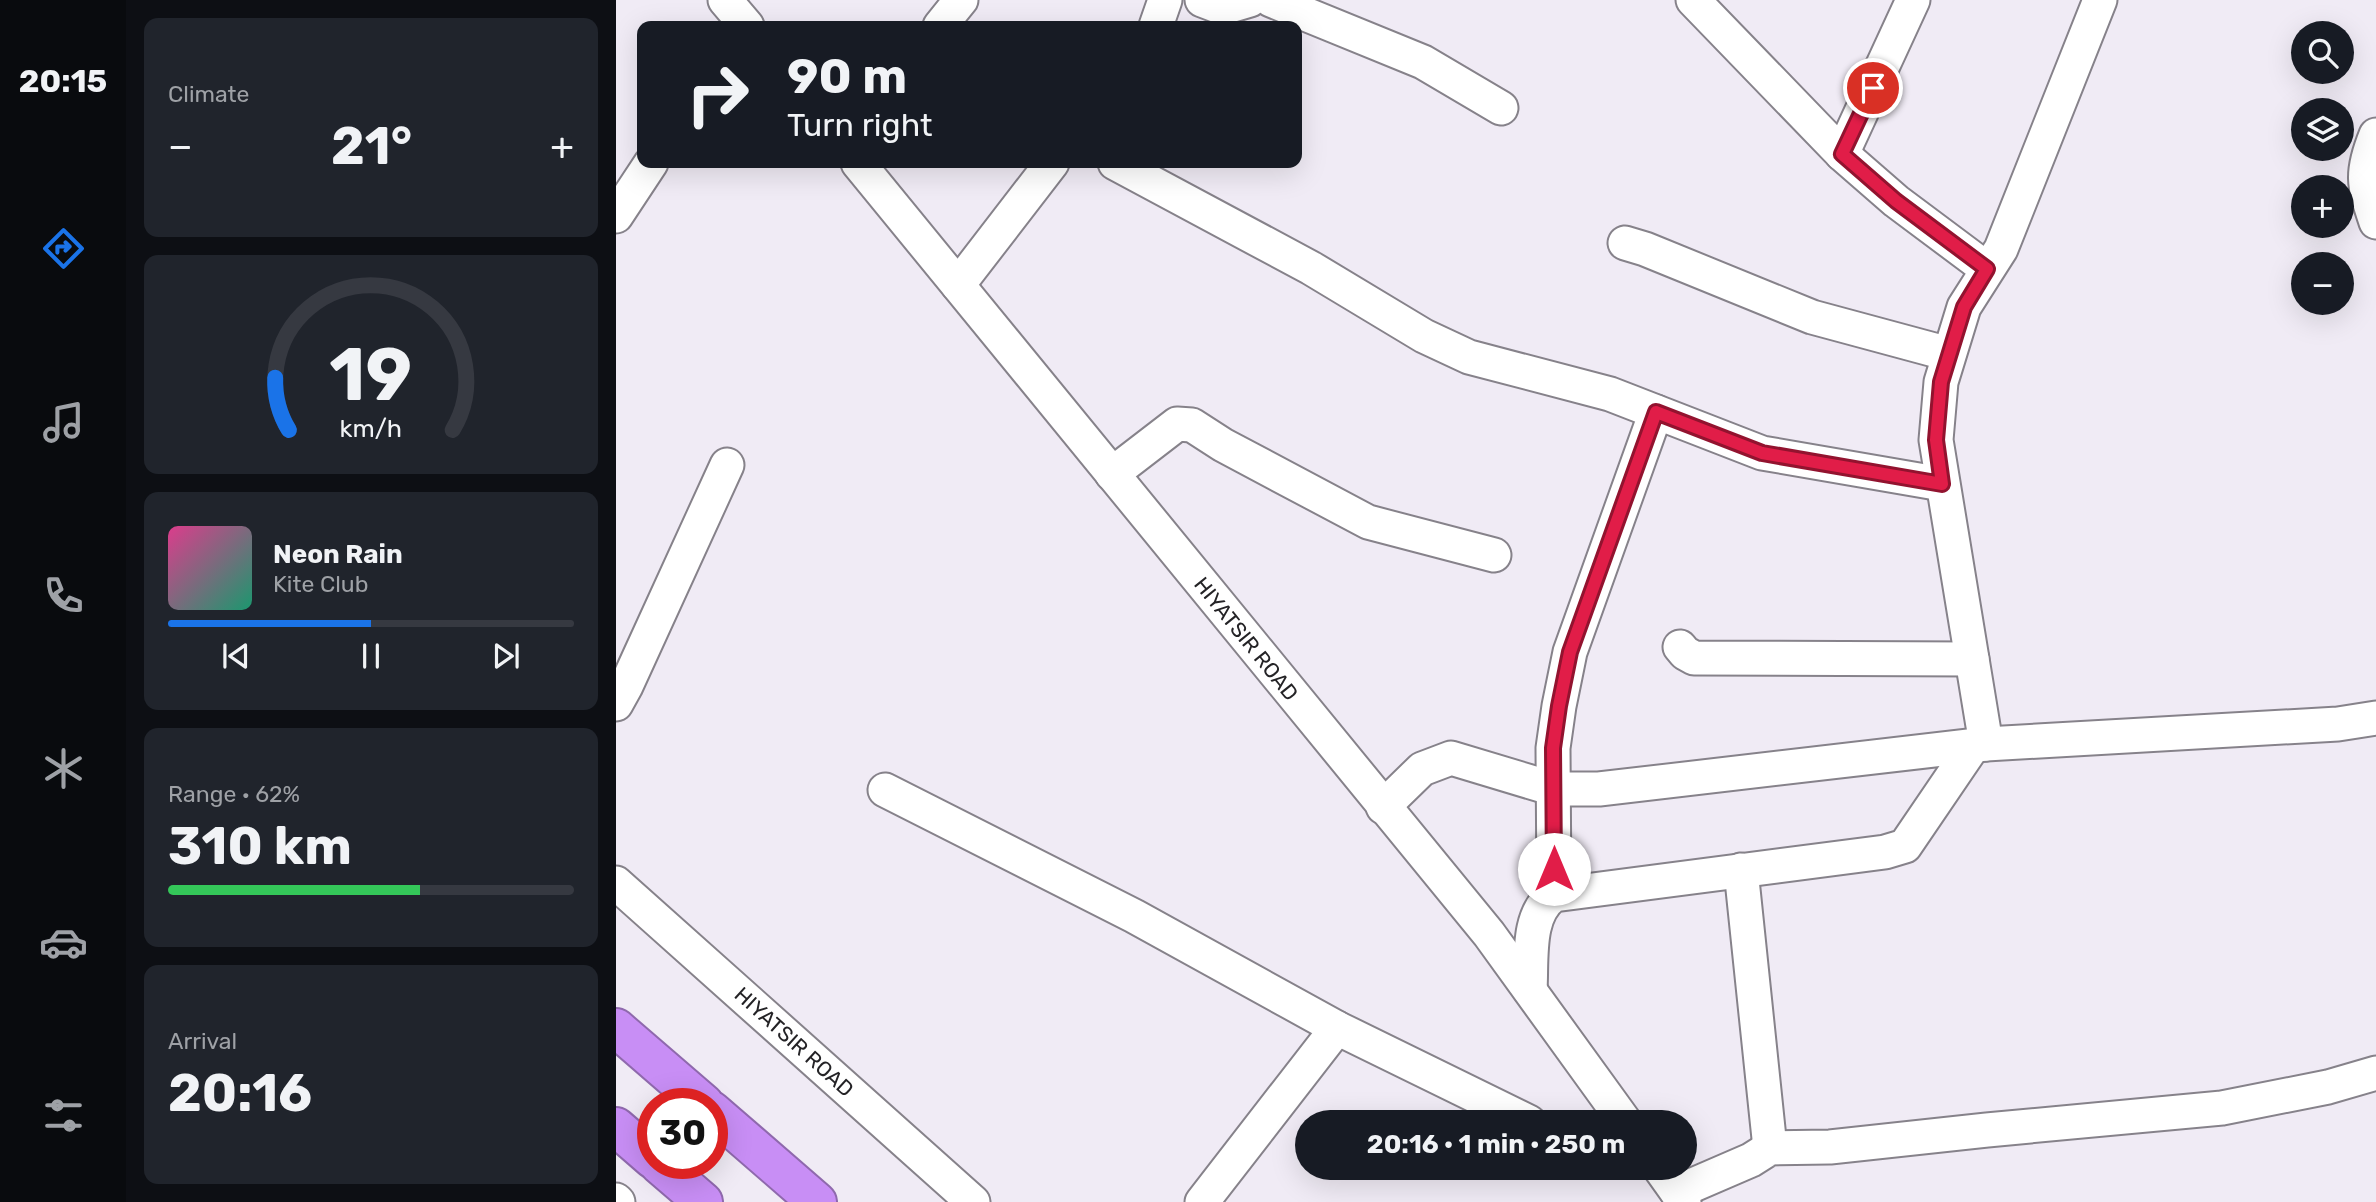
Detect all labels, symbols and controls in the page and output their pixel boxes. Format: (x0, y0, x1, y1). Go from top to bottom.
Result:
map controls (2291, 21, 2354, 315)
button: search (2291, 21, 2354, 84)
text: 90 m (787, 47, 907, 105)
icon: right (672, 49, 763, 140)
pin (1843, 58, 1903, 118)
text: 20:15 (19, 62, 107, 100)
icon: arrive (1854, 69, 1892, 107)
text: Climate (168, 80, 249, 108)
button: layers (2291, 98, 2354, 161)
text: Turn right (787, 106, 932, 144)
text: 21° (331, 115, 412, 177)
text: − (168, 123, 193, 169)
text: + (550, 123, 574, 169)
button: + (2291, 175, 2354, 238)
icon: directions (39, 224, 88, 273)
button: − (2291, 252, 2354, 315)
text: 19 (330, 333, 412, 419)
icon: music (39, 398, 88, 447)
text: km/h (340, 414, 402, 443)
text: Neon Rain (273, 539, 403, 570)
text: Kite Club (273, 570, 368, 598)
icon: phone (39, 571, 88, 620)
street label: HIYATSIR ROAD (1189, 572, 1304, 705)
icon: previous (217, 637, 255, 675)
icon: pause (352, 637, 390, 675)
icon: next (487, 637, 525, 675)
icon: climate (39, 744, 88, 793)
text: Range · 62% (168, 780, 300, 808)
text: 310 km (168, 815, 352, 877)
position arrow (1517, 832, 1591, 906)
icon: car (39, 918, 88, 967)
street label: HIYATSIR ROAD (730, 982, 859, 1102)
text: Arrival (168, 1027, 237, 1055)
text: 20:16 (168, 1062, 312, 1124)
speed limit sign: 30 (637, 1088, 728, 1179)
icon: filters (39, 1091, 88, 1140)
text: 20:16 · 1 min · 250 m (1367, 1129, 1625, 1160)

